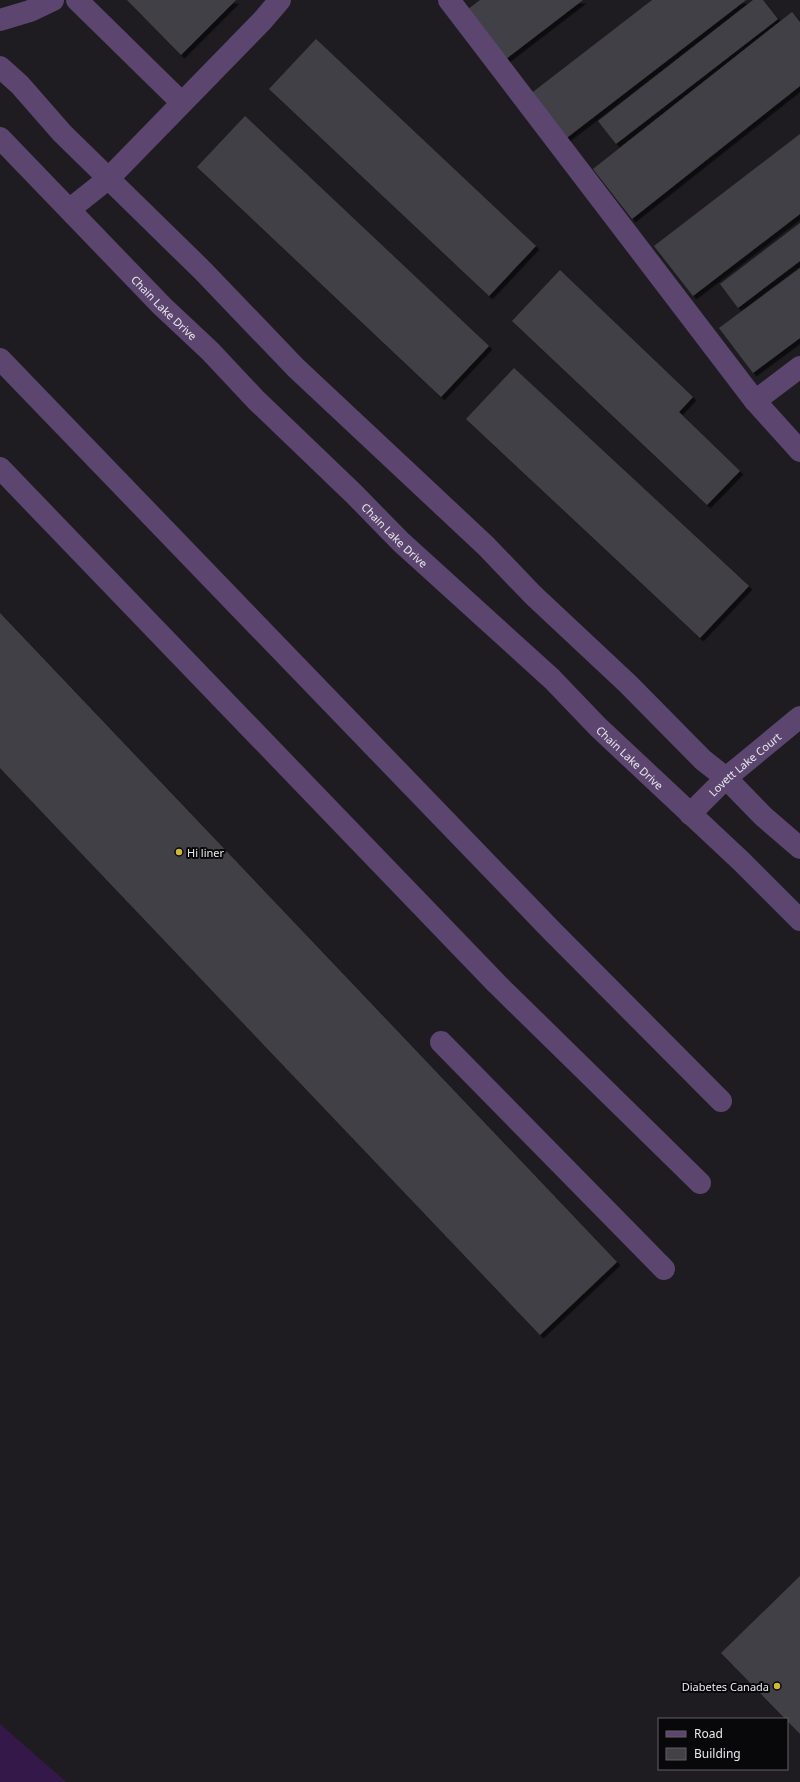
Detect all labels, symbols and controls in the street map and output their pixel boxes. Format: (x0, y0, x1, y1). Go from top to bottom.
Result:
street label: Chain Lake Drive (128, 272, 201, 343)
street label: Chain Lake Drive (359, 499, 431, 570)
street label: Chain Lake Drive (594, 722, 667, 792)
street label: Lovett Lake Court (705, 729, 784, 799)
place label: Hi liner (187, 845, 225, 860)
marker: Hi liner (174, 847, 184, 857)
place label: Diabetes Canada (682, 1679, 769, 1694)
marker: Diabetes Canada (772, 1681, 782, 1691)
legend (658, 1718, 788, 1770)
text: Road (694, 1725, 723, 1742)
text: Building (694, 1745, 741, 1762)

